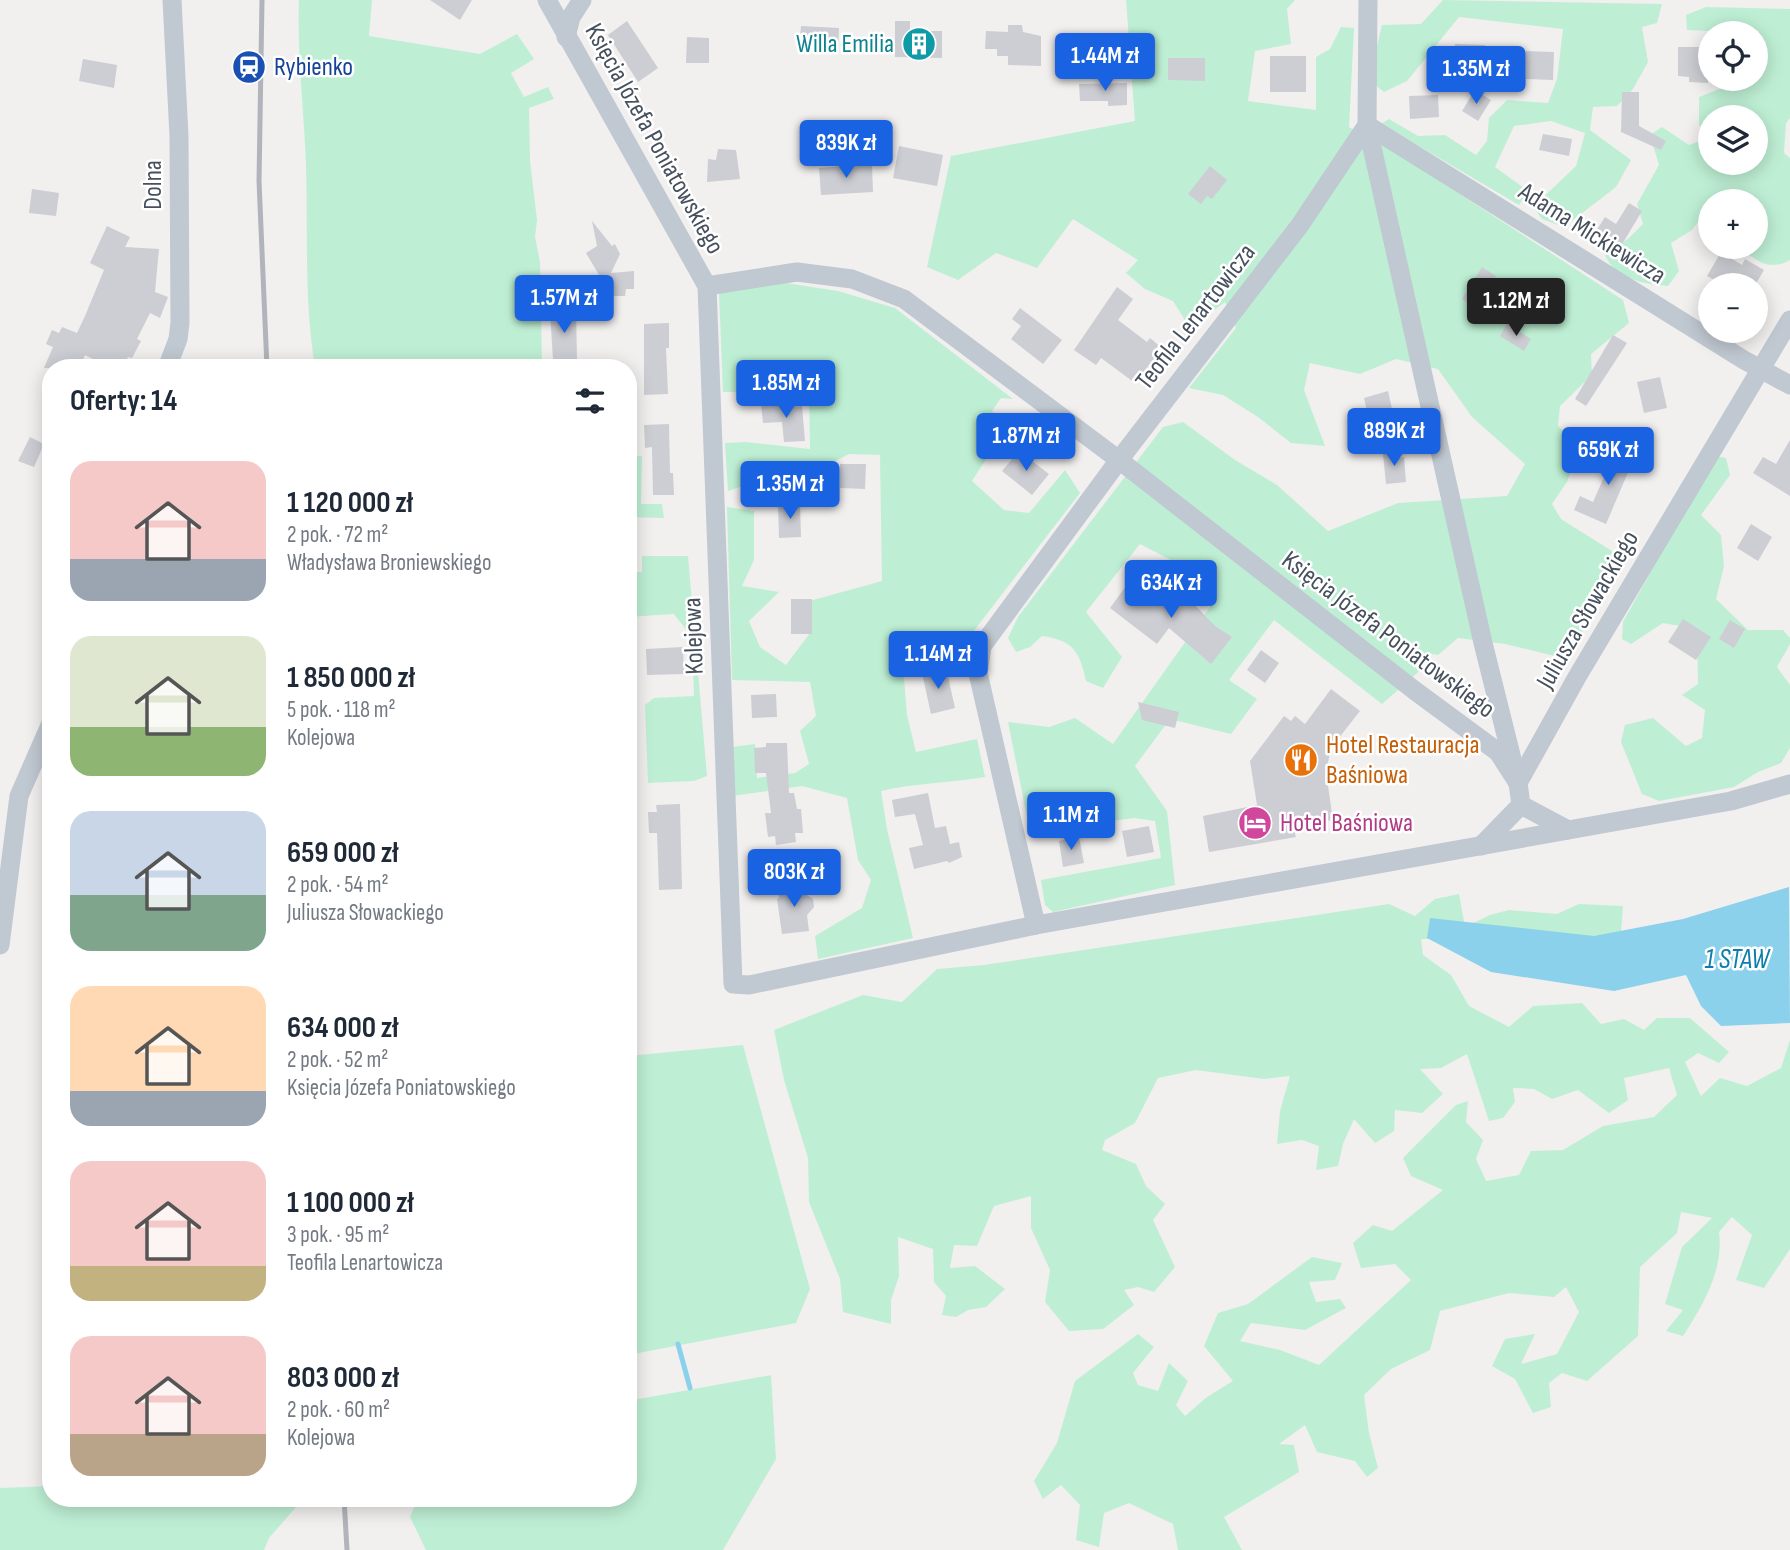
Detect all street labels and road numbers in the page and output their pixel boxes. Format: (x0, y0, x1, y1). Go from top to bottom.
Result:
street label: Księcia Józefa Poniatowskiego (578, 18, 730, 260)
street label: Dolna (138, 160, 169, 210)
street label: Adama Mickiewicza (1512, 176, 1671, 291)
street label: Teofila Lenartowicza (1129, 238, 1263, 396)
street label: Juliusza Słowackiego (1530, 525, 1646, 695)
street label: Księcia Józefa Poniatowskiego (1275, 545, 1501, 725)
street label: Kolejowa (677, 597, 711, 675)

